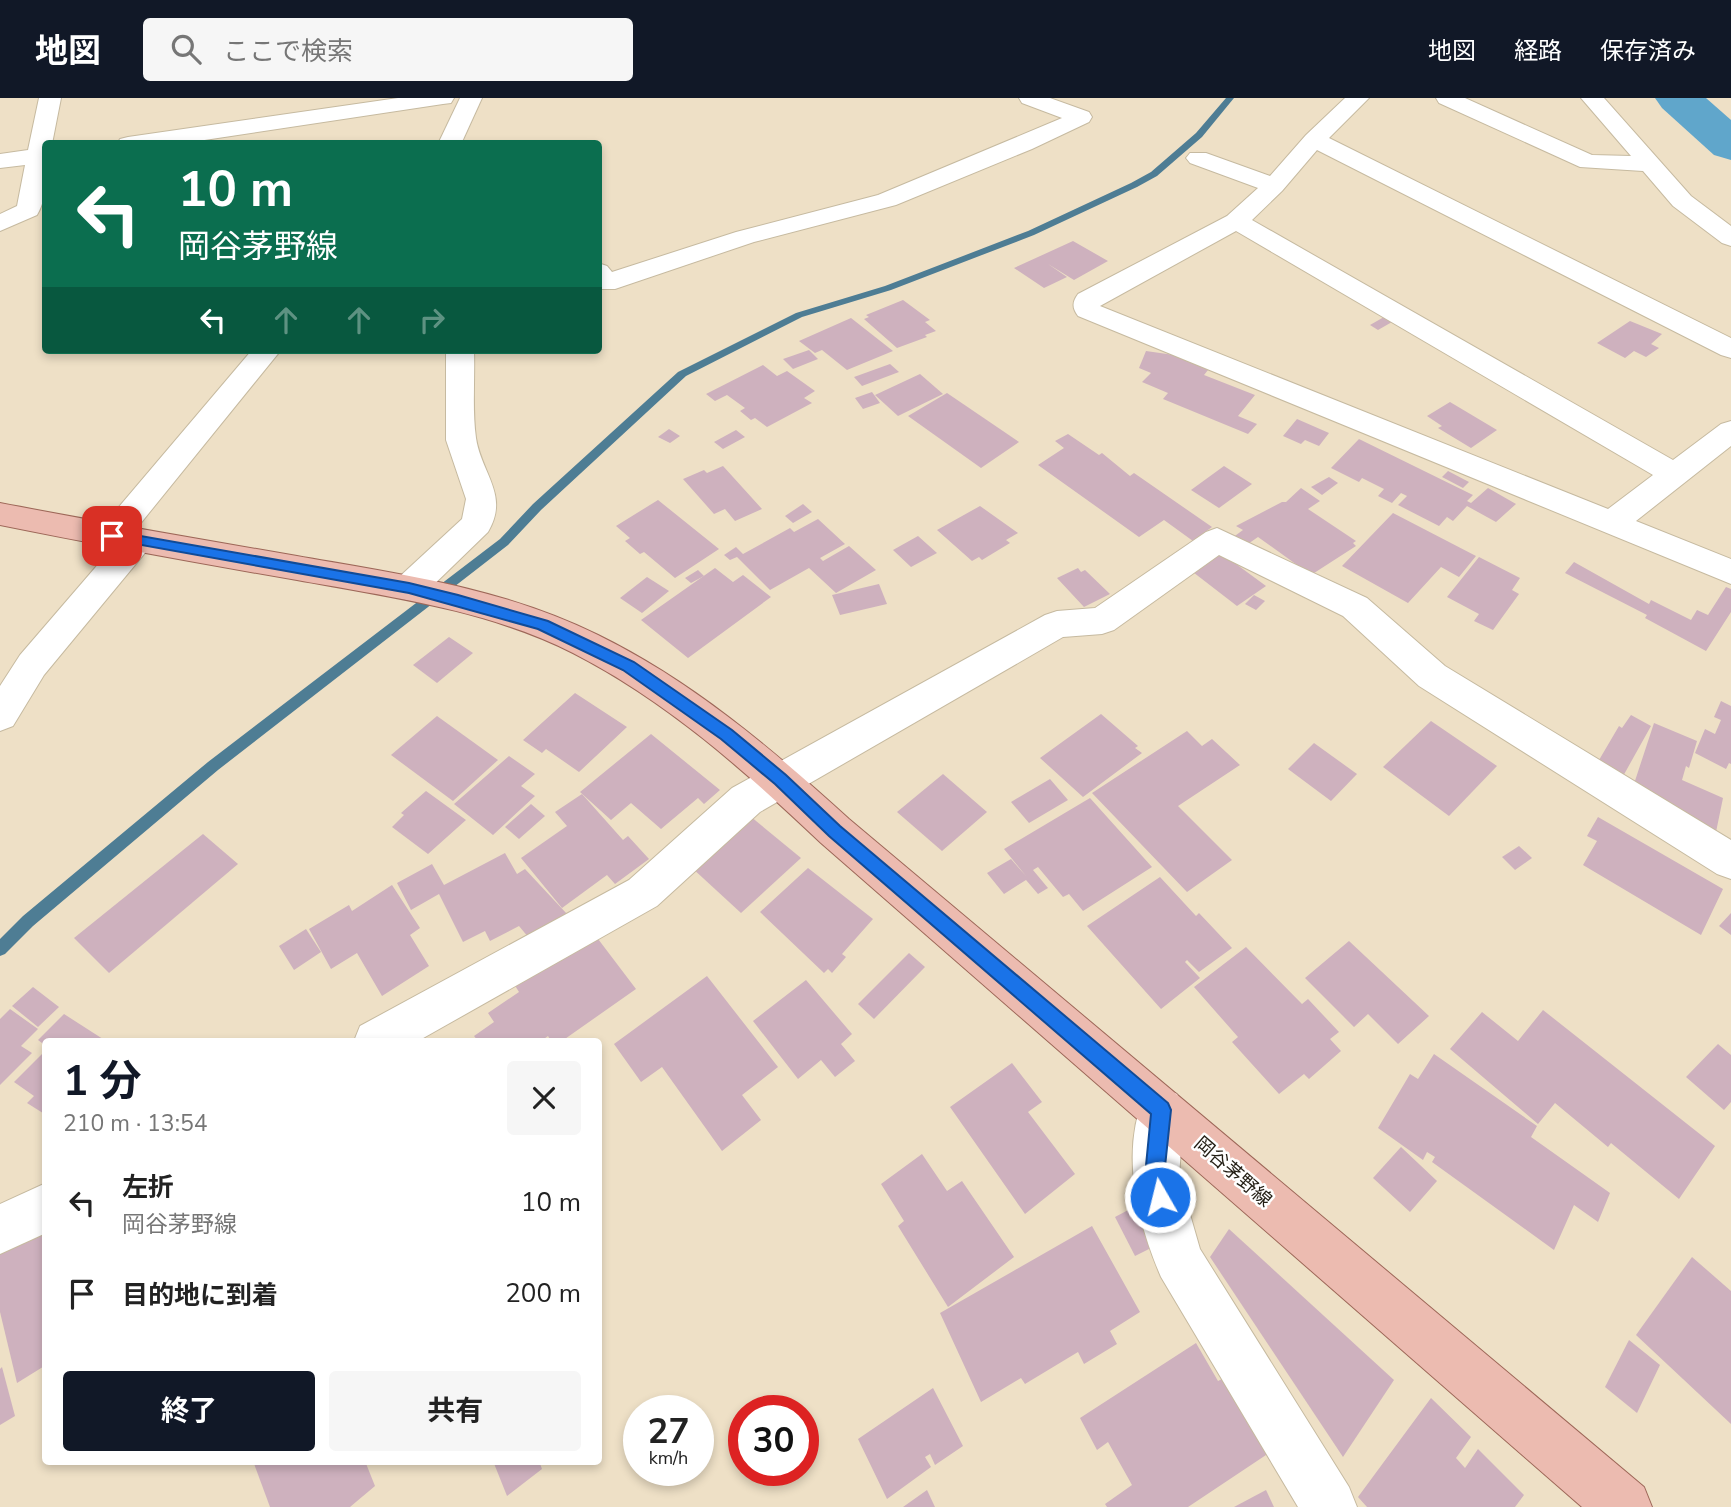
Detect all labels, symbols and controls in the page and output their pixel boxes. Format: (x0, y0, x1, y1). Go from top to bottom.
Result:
search box (143, 18, 633, 81)
text: 地図 (35, 29, 101, 74)
icon: search (167, 30, 205, 68)
text: ここで検索 (223, 34, 353, 69)
text: 地図 (1428, 35, 1476, 67)
text: 経路 (1514, 35, 1562, 67)
text: 保存済み (1600, 35, 1696, 67)
text: 10 m (178, 156, 293, 223)
icon: left (63, 168, 154, 259)
text: 岡谷茅野線 (178, 225, 338, 268)
icon: left (194, 301, 232, 339)
icon: ahead (267, 301, 305, 339)
icon: ahead (340, 301, 378, 339)
icon: right (413, 301, 451, 339)
pin (82, 506, 142, 566)
icon: arrive (93, 517, 131, 555)
text: 1 分 (63, 1053, 142, 1110)
button: close (507, 1061, 581, 1135)
text: 210 m · 13:54 (63, 1108, 208, 1139)
street label: 岡谷茅野線 (1189, 1131, 1277, 1213)
position arrow (1123, 1160, 1197, 1234)
text: 左折 (122, 1170, 174, 1205)
icon: left (63, 1184, 101, 1222)
text: 10 m (521, 1185, 581, 1220)
text: 岡谷茅野線 (122, 1209, 237, 1240)
icon: arrive (63, 1275, 101, 1313)
text: 200 m (505, 1276, 581, 1311)
text: 目的地に到着 (122, 1278, 278, 1313)
button: 終了 (63, 1371, 315, 1451)
button: 共有 (329, 1371, 581, 1451)
speed limit sign: 30 (728, 1395, 819, 1486)
text: 27 (647, 1408, 690, 1455)
text: km/h (649, 1446, 688, 1470)

